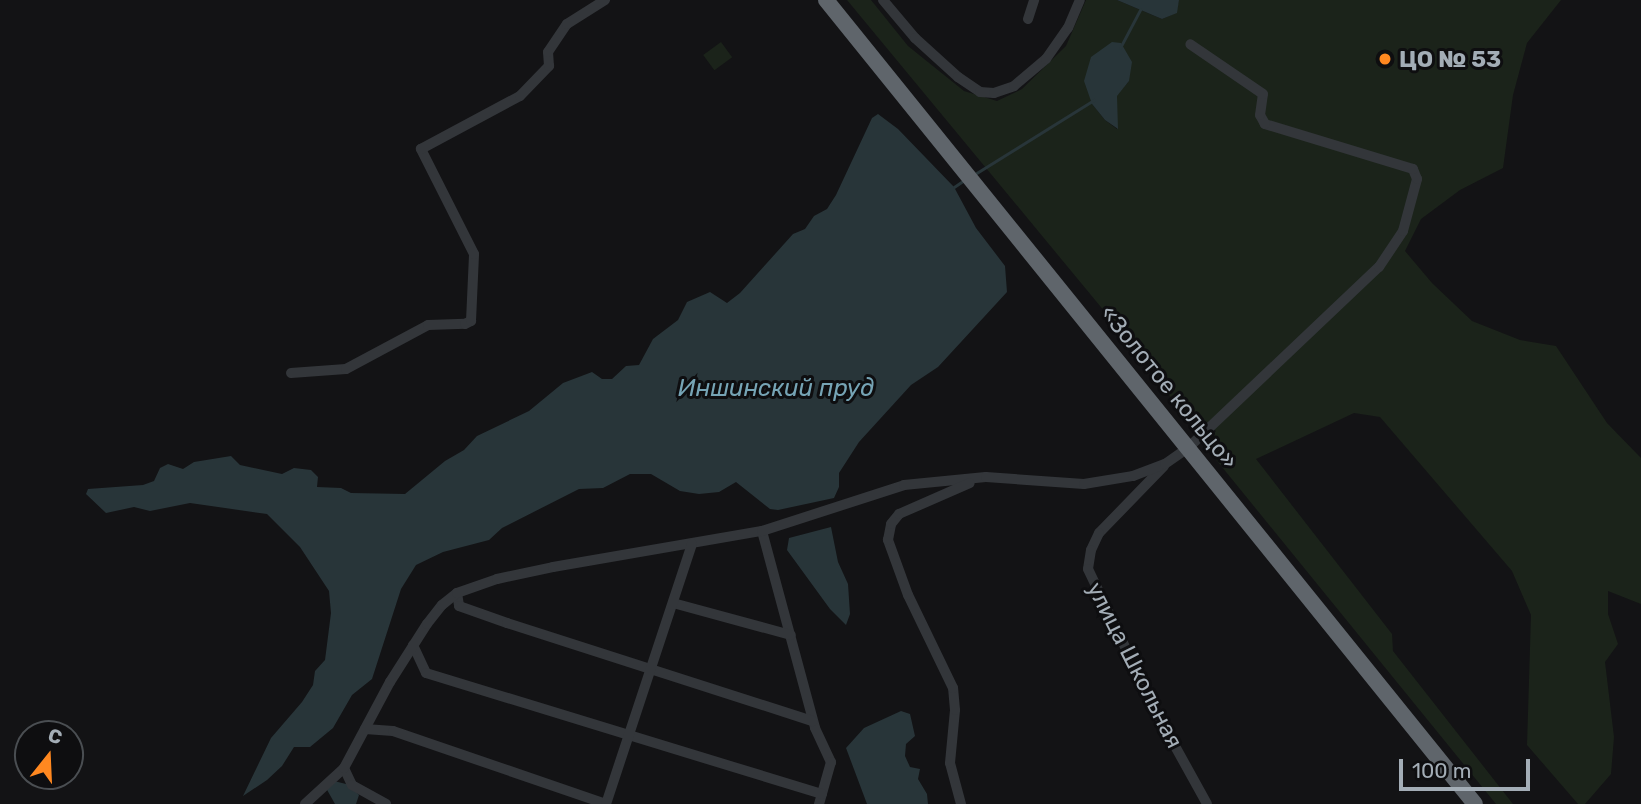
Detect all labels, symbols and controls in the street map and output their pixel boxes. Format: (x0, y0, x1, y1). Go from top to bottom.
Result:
place label: ЦО № 53 (1399, 45, 1501, 73)
marker: ЦО № 53 (1377, 51, 1393, 67)
street label: «Золотое кольцо» (1095, 300, 1243, 474)
water label: Иншинский пруд (678, 375, 874, 403)
street label: улица Школьная (1081, 577, 1189, 753)
north arrow (14, 720, 84, 790)
text: С (45, 723, 65, 749)
scale bar (1403, 744, 1534, 788)
text: 100 m (1412, 758, 1471, 783)

